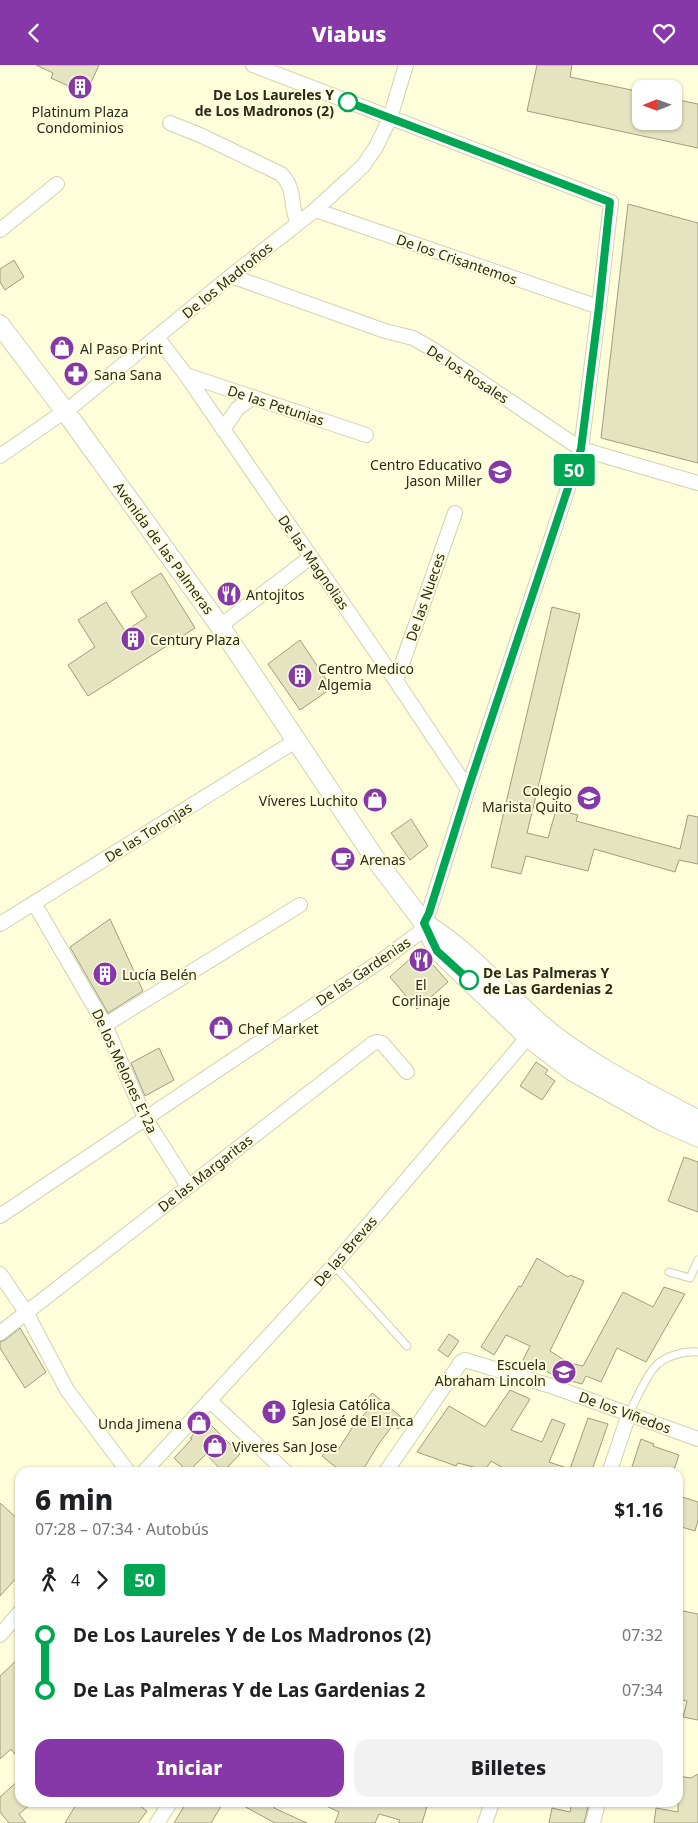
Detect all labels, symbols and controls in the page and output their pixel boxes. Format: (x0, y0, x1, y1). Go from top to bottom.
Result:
text: Viabus (312, 18, 386, 48)
icon: back (20, 19, 48, 47)
icon: heart (650, 19, 678, 47)
building icon: Platinum Plaza Condominios (67, 74, 93, 100)
north arrow (632, 80, 682, 130)
map controls (632, 80, 682, 130)
place label: De Los Laureles Y de Los Madronos (2) (195, 85, 334, 120)
marker: De Los Laureles Y de Los Madronos (2) (338, 92, 358, 112)
place label: Platinum Plaza Condominios (31, 102, 129, 137)
street label: De los Crisantemos (394, 229, 520, 289)
street label: De los Madroños (178, 237, 276, 322)
shop icon: Al Paso Print (49, 335, 75, 361)
place label: Al Paso Print (80, 339, 163, 358)
street label: De los Rosales (423, 340, 513, 408)
pharmacy icon: Sana Sana (63, 361, 89, 387)
place label: Sana Sana (94, 365, 162, 384)
street label: De las Petunias (225, 380, 327, 430)
line badge: 50 (552, 454, 596, 486)
place label: Centro Educativo Jason Miller (370, 455, 482, 490)
text: 50 (564, 458, 584, 482)
school or university icon: Centro Educativo Jason Miller (487, 459, 513, 485)
street label: Avenida de las Palmeras (110, 478, 219, 618)
street label: De las Magnolias (274, 511, 354, 613)
street label: De las Nueces (401, 550, 449, 644)
restaurant icon: Antojitos (216, 581, 242, 607)
place label: Antojitos (246, 585, 305, 604)
building icon: Century Plaza (120, 626, 146, 652)
place label: Century Plaza (150, 630, 240, 649)
place label: Centro Medico Algemia (318, 659, 414, 694)
building icon: Centro Medico Algemia (287, 663, 313, 689)
place label: Colegio Marista Quito (482, 781, 572, 816)
school or university icon: Colegio Marista Quito (576, 785, 602, 811)
shop icon: Víveres Luchito (362, 787, 388, 813)
place label: Víveres Luchito (259, 791, 358, 810)
street label: De las Toronjas (101, 797, 196, 866)
cafe icon: Arenas (330, 846, 356, 872)
place label: Arenas (360, 850, 406, 869)
street label: De las Gardenias (312, 932, 414, 1010)
restaurant icon: El Corlinaje (408, 947, 434, 973)
building icon: Lucía Belén (92, 961, 118, 987)
place label: De Las Palmeras Y de Las Gardenias 2 (483, 963, 613, 998)
place label: Lucía Belén (122, 965, 197, 984)
marker: De Las Palmeras Y de Las Gardenias 2 (459, 970, 479, 990)
place label: El Corlinaje (392, 975, 450, 1010)
street label: De los Melones E12a (88, 1006, 162, 1136)
shop icon: Chef Market (208, 1015, 234, 1041)
place label: Chef Market (238, 1019, 319, 1038)
street label: De las Margaritas (154, 1130, 256, 1216)
street label: De las Brevas (309, 1212, 381, 1290)
place label: Escuela Abraham Lincoln (435, 1355, 546, 1390)
school or university icon: Escuela Abraham Lincoln (551, 1359, 577, 1385)
street label: De los Viñedos (576, 1387, 674, 1438)
place label: Iglesia Católica San José de El Inca (292, 1395, 414, 1430)
church icon: Iglesia Católica San José de El Inca (261, 1399, 287, 1425)
shop icon: Unda Jimena (186, 1410, 212, 1436)
place label: Unda Jimena (98, 1414, 182, 1433)
shop icon: Viveres San Jose (202, 1433, 228, 1459)
place label: Viveres San Jose (232, 1437, 338, 1456)
text: 6 min (35, 1480, 113, 1518)
text: $1.16 (614, 1497, 663, 1523)
text: 07:28 – 07:34 · Autobús (35, 1518, 209, 1540)
icon: walk (35, 1566, 63, 1594)
icon: forward (88, 1566, 116, 1594)
text: 50 (134, 1568, 155, 1592)
text: 4 (71, 1569, 80, 1591)
text: De Los Laureles Y de Los Madronos (2) (73, 1622, 431, 1648)
text: 07:32 (622, 1624, 663, 1646)
text: De Las Palmeras Y de Las Gardenias 2 (73, 1677, 425, 1703)
text: 07:34 (622, 1679, 663, 1701)
button: Iniciar (35, 1739, 344, 1797)
button: Billetes (354, 1739, 663, 1797)

